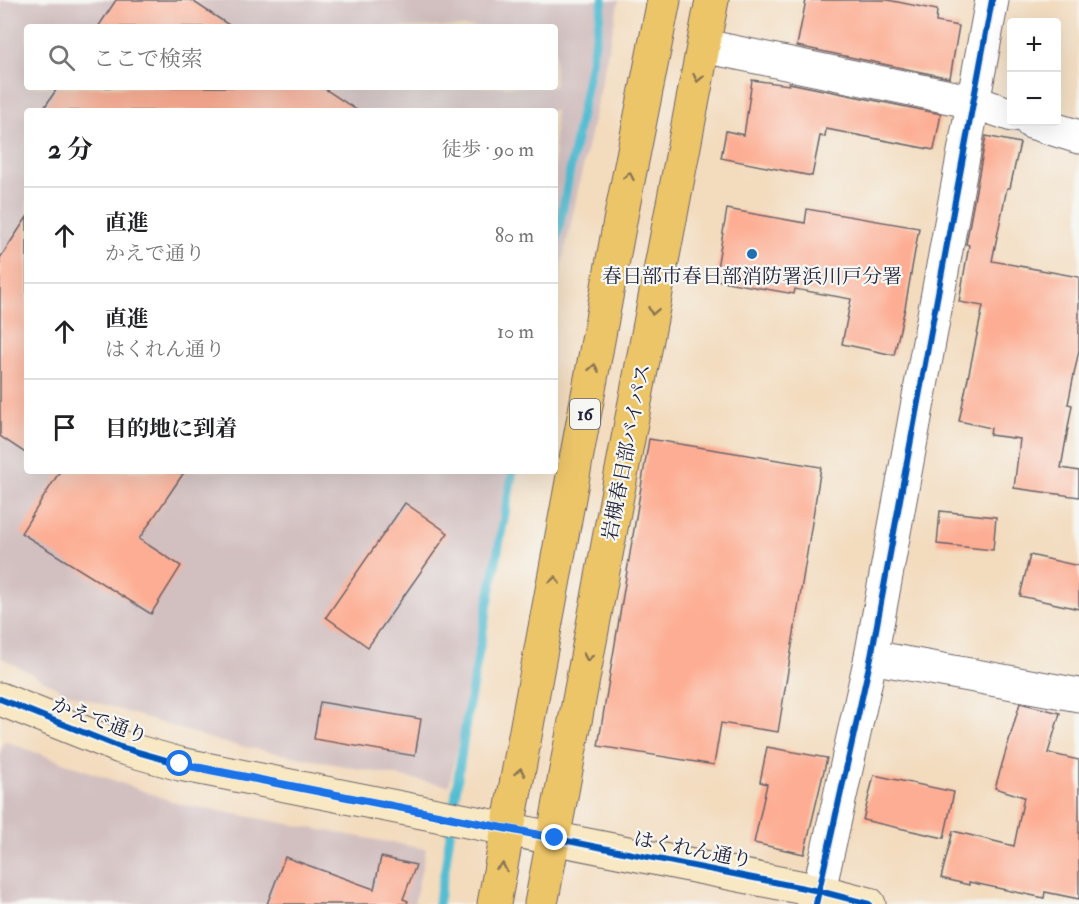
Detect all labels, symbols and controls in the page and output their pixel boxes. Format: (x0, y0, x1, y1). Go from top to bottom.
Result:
map controls (1007, 18, 1061, 126)
button: + (1007, 18, 1061, 72)
search box (24, 24, 558, 90)
icon: search (45, 41, 78, 74)
text: ここで検索 (93, 45, 203, 73)
button: − (1007, 72, 1061, 126)
one-way arrow (692, 73, 705, 83)
text: 2 分 (48, 134, 93, 166)
text: 徒歩 · 90 m (441, 137, 534, 162)
one-way arrow (622, 171, 635, 181)
text: 直進 (105, 209, 149, 237)
icon: ahead (48, 219, 81, 252)
text: 80 m (495, 223, 534, 248)
text: かえで通り (105, 241, 205, 266)
marker: 春日部市春日部消防署浜川戸分署 (745, 247, 759, 261)
place label: 春日部市春日部消防署浜川戸分署 (602, 264, 902, 289)
text: 直進 (105, 305, 149, 333)
one-way arrow (647, 306, 660, 316)
icon: ahead (48, 315, 81, 348)
text: 10 m (497, 319, 534, 344)
text: はくれん通り (105, 337, 225, 362)
street label: 岩槻春日部バイパス (597, 362, 656, 543)
one-way arrow (587, 363, 600, 373)
road number: 16 (570, 399, 600, 429)
icon: arrive (48, 411, 81, 444)
text: 目的地に到着 (105, 415, 237, 443)
one-way arrow (548, 575, 561, 585)
one-way arrow (582, 652, 595, 662)
street label: かえで通り (49, 692, 151, 749)
route start (166, 750, 192, 776)
one-way arrow (513, 767, 526, 777)
route end (541, 824, 567, 850)
street label: はくれん通り (632, 826, 754, 873)
one-way arrow (495, 862, 508, 872)

